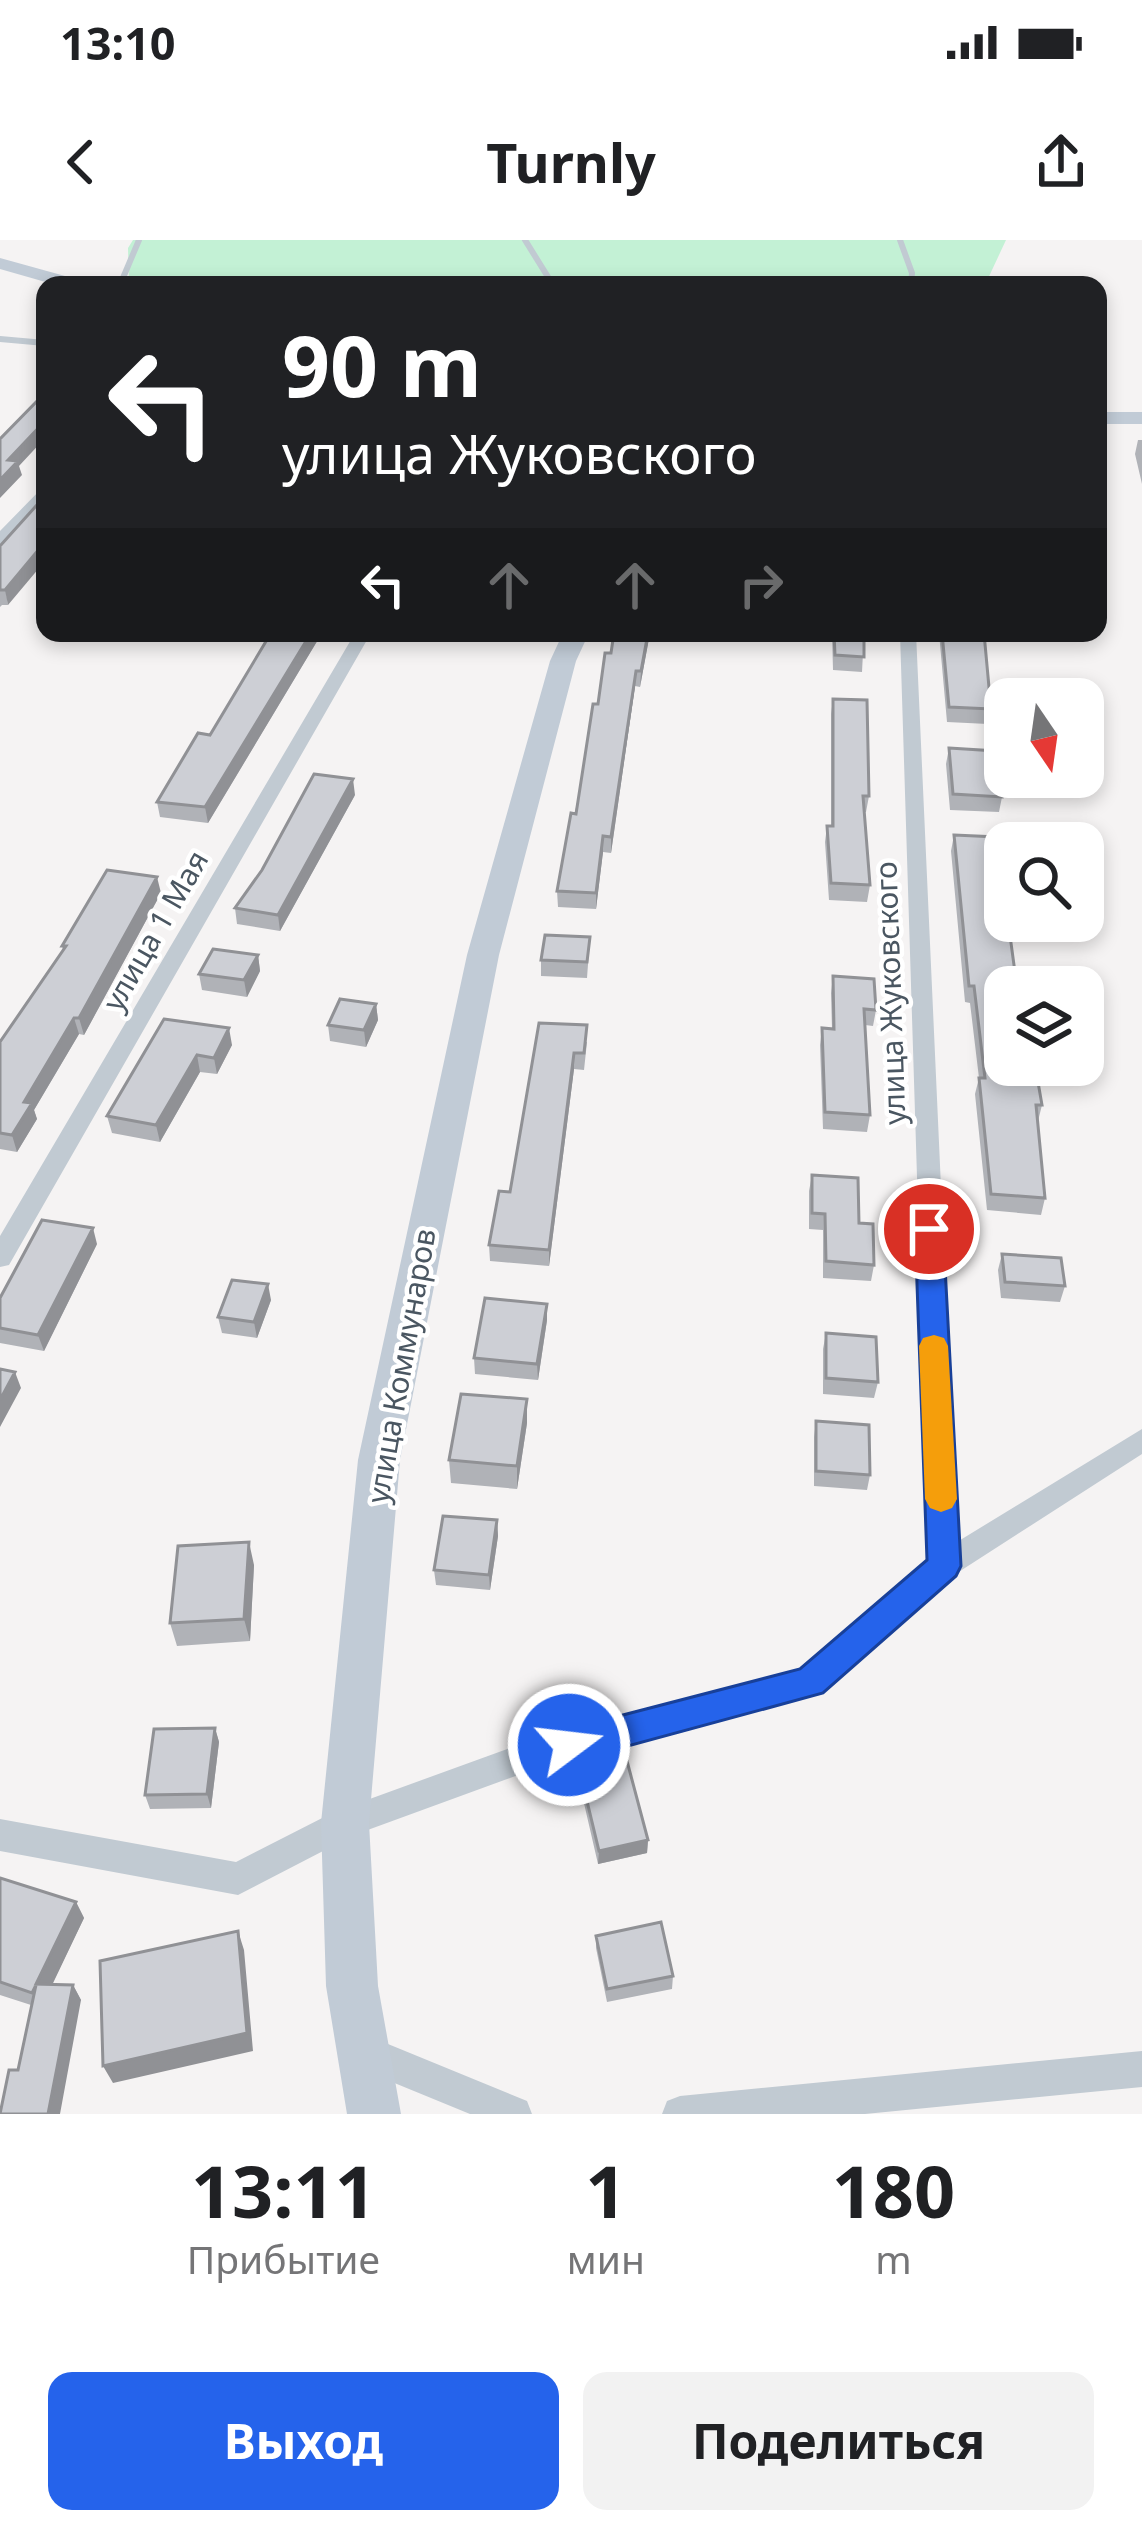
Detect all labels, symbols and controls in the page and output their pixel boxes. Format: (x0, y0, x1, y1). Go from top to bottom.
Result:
text: 13:10 (60, 12, 176, 73)
text: Turnly (486, 125, 656, 199)
icon: back (48, 129, 114, 195)
icon: share (1028, 129, 1094, 195)
text: 90 m (282, 307, 482, 422)
icon: left (84, 324, 240, 480)
text: улица Жуковского (282, 416, 757, 490)
icon: left (350, 552, 416, 618)
icon: ahead (476, 552, 542, 618)
icon: ahead (602, 552, 668, 618)
icon: right (728, 552, 794, 618)
north arrow (984, 678, 1104, 798)
map controls (984, 678, 1104, 1086)
button: search (984, 822, 1104, 942)
street label: улица 1 Мая (92, 842, 217, 1018)
street label: улица Жуковского (864, 861, 915, 1126)
button: layers (984, 966, 1104, 1086)
pin (878, 1178, 980, 1280)
icon: arrive (896, 1196, 962, 1262)
street label: улица Коммунаров (356, 1225, 445, 1506)
position arrow (506, 1682, 632, 1808)
text: 13:11 (191, 2141, 376, 2239)
text: 1 (585, 2141, 626, 2239)
text: 180 (832, 2141, 955, 2239)
text: Прибытие (187, 2232, 380, 2285)
text: мин (567, 2232, 645, 2285)
text: m (875, 2232, 912, 2285)
button: Выход (48, 2372, 559, 2510)
button: Поделиться (583, 2372, 1094, 2510)

